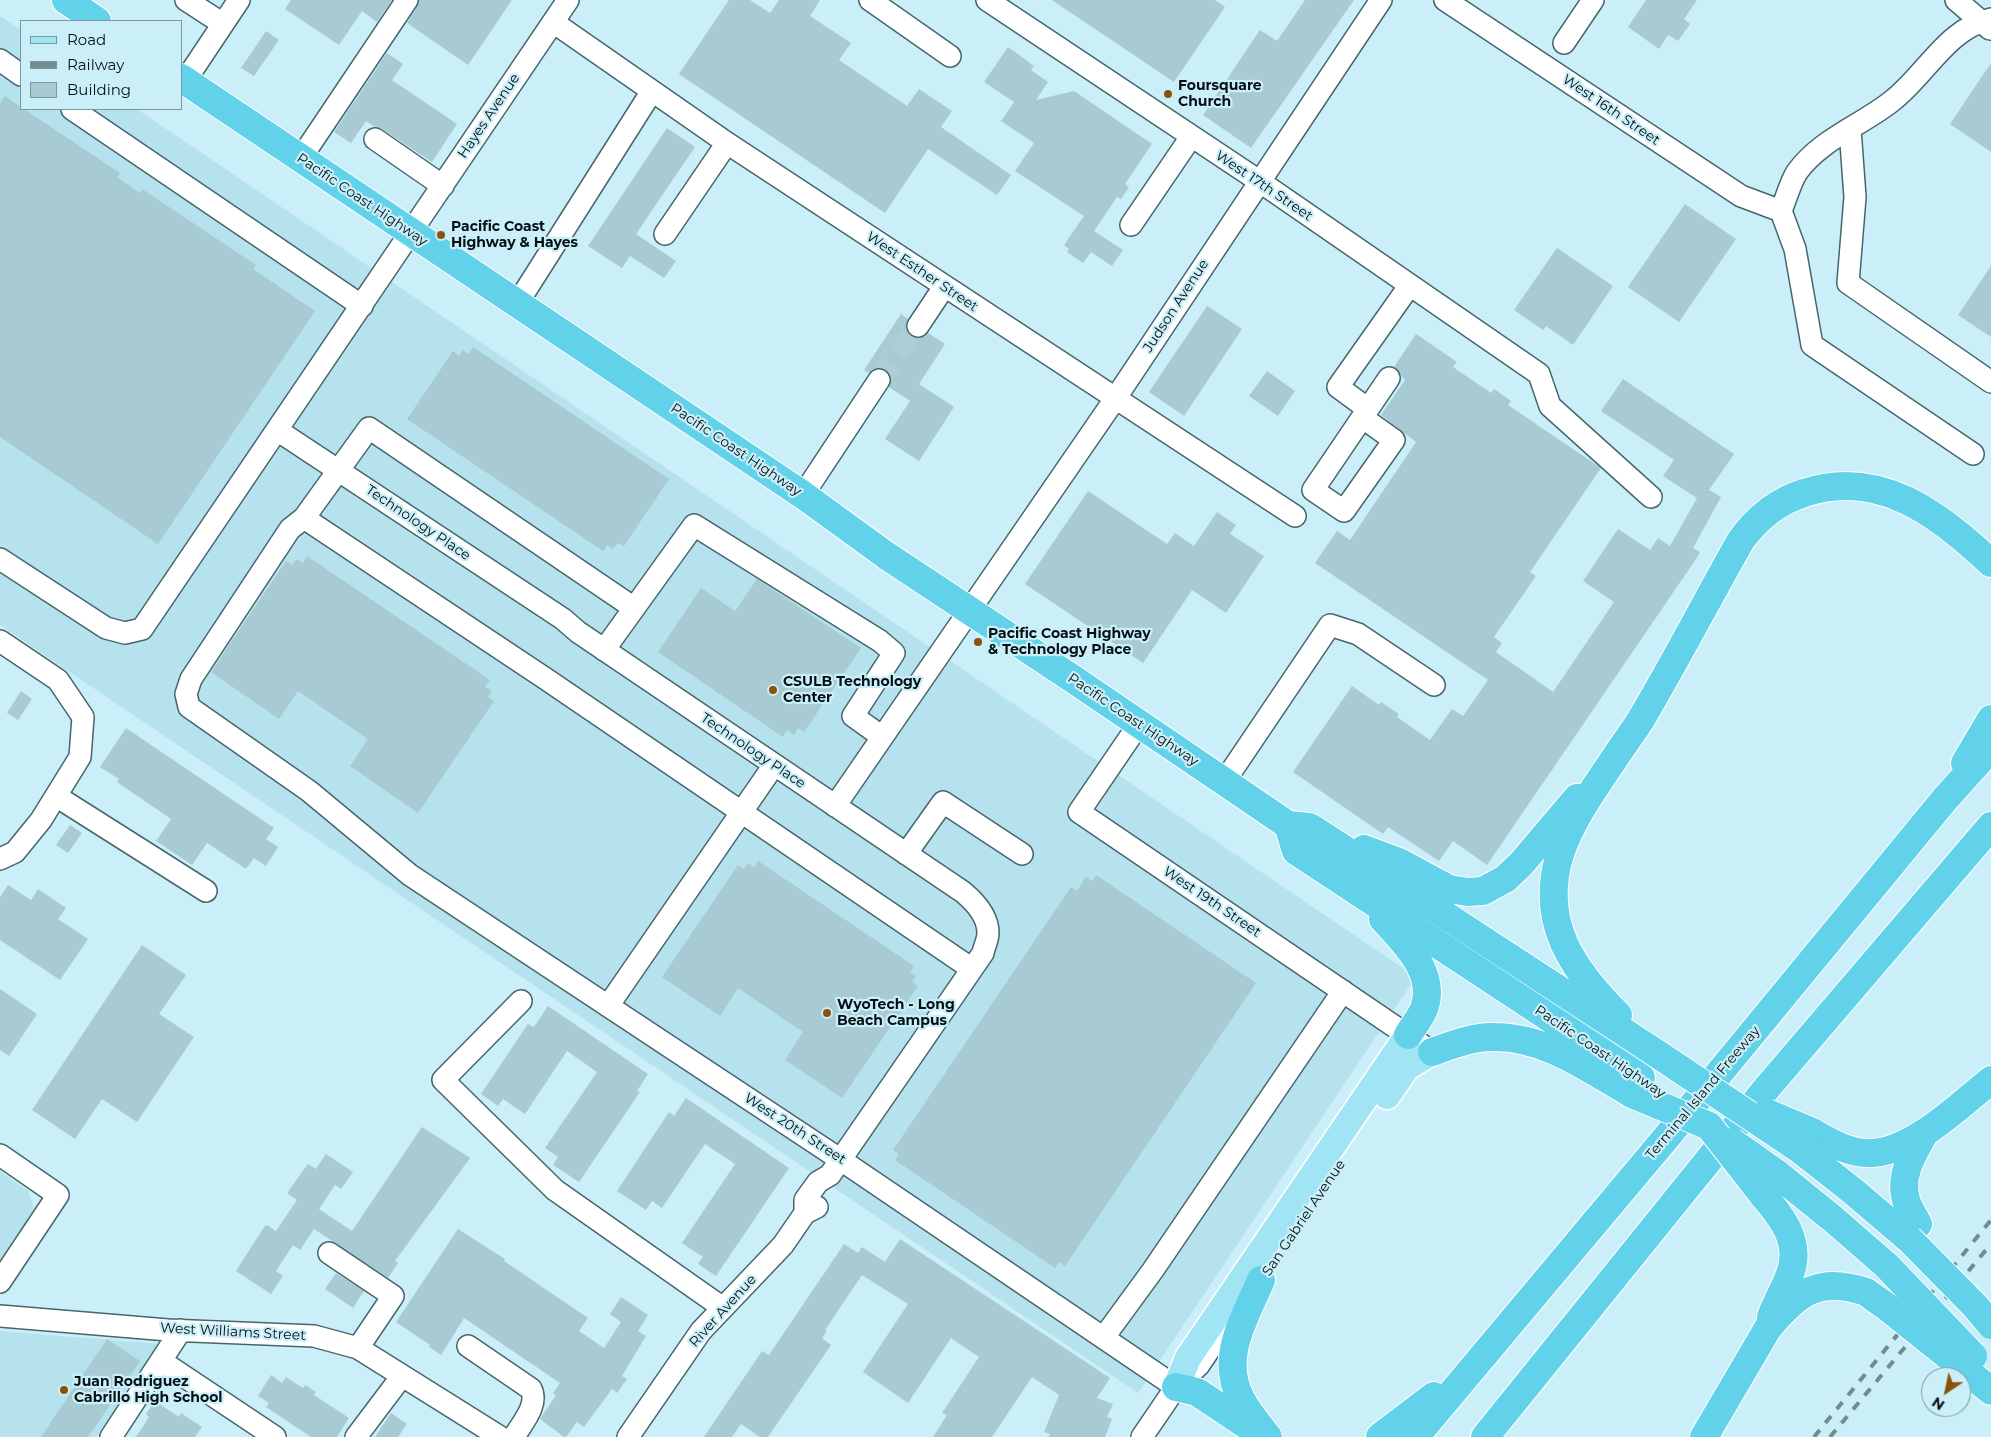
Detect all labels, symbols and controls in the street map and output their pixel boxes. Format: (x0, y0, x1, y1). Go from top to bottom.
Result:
legend (20, 20, 182, 110)
text: Road (67, 30, 106, 49)
text: Railway (67, 55, 124, 74)
street label: Hayes Avenue (454, 70, 524, 162)
street label: West 16th Street (1559, 71, 1663, 149)
place label: Foursquare Church (1178, 78, 1262, 110)
text: Building (67, 80, 131, 99)
marker: Foursquare Church (1162, 88, 1174, 100)
street label: West 17th Street (1212, 147, 1316, 225)
street label: Pacific Coast Highway (293, 150, 431, 250)
place label: Pacific Coast Highway & Hayes (451, 219, 578, 252)
street label: West Esther Street (863, 228, 981, 316)
marker: Pacific Coast Highway & Hayes (435, 229, 447, 241)
street label: Judson Avenue (1140, 256, 1212, 356)
street label: Pacific Coast Highway (667, 400, 805, 500)
street label: Technology Place (362, 482, 474, 564)
place label: Pacific Coast Highway & Technology Place (988, 626, 1151, 658)
marker: Pacific Coast Highway & Technology Place (972, 636, 984, 648)
street label: Pacific Coast Highway (1064, 670, 1202, 770)
place label: CSULB Technology Center (783, 674, 921, 706)
marker: CSULB Technology Center (767, 684, 779, 696)
street label: Technology Place (697, 710, 809, 792)
street label: West 19th Street (1160, 863, 1264, 941)
place label: WyoTech - Long Beach Campus (837, 997, 955, 1030)
street label: Pacific Coast Highway (1531, 1002, 1669, 1102)
marker: WyoTech - Long Beach Campus (821, 1007, 833, 1019)
street label: Terminal Island Freeway (1642, 1023, 1764, 1163)
street label: West 20th Street (741, 1090, 849, 1168)
street label: San Gabriel Avenue (1259, 1157, 1349, 1279)
street label: River Avenue (686, 1271, 760, 1351)
street label: West Williams Street (160, 1320, 306, 1344)
north arrow (1921, 1367, 1971, 1417)
place label: Juan Rodriguez Cabrillo High School (74, 1374, 223, 1406)
marker: Juan Rodriguez Cabrillo High School (58, 1384, 70, 1396)
text: N (1928, 1393, 1948, 1414)

